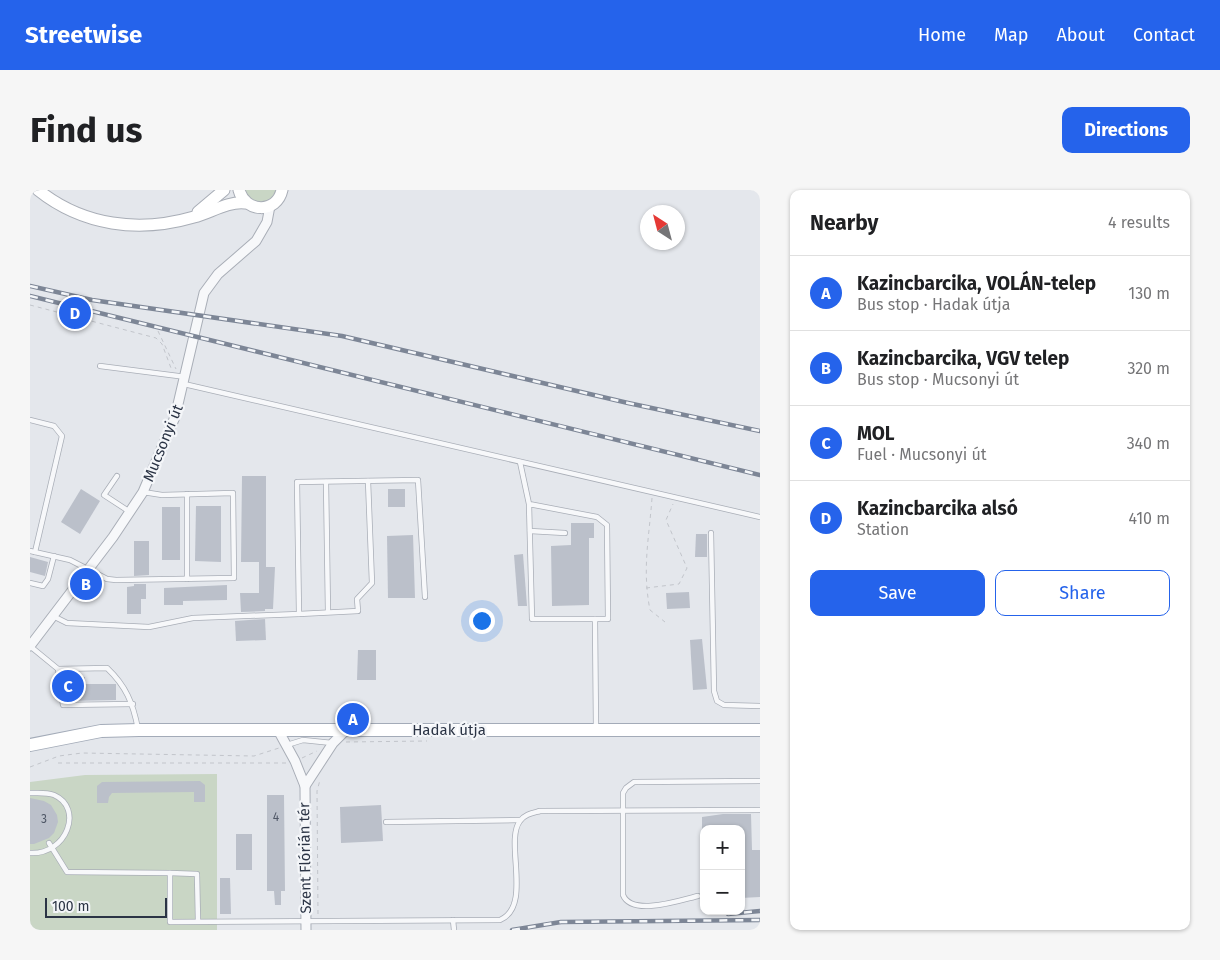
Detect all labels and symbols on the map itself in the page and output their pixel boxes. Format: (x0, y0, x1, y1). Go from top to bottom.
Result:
north arrow (640, 205, 685, 250)
pin: D (59, 294, 91, 332)
street label: Mucsonyi út (139, 401, 187, 484)
pin: B (70, 565, 102, 603)
your location (469, 608, 495, 634)
pin: C (52, 667, 84, 705)
pin: A (337, 700, 369, 738)
street label: Hadak útja (412, 721, 486, 739)
street label: Szent Flórián tér (295, 802, 315, 914)
house number: 4 (273, 810, 280, 824)
house number: 3 (41, 812, 47, 826)
scale bar (45, 895, 168, 918)

